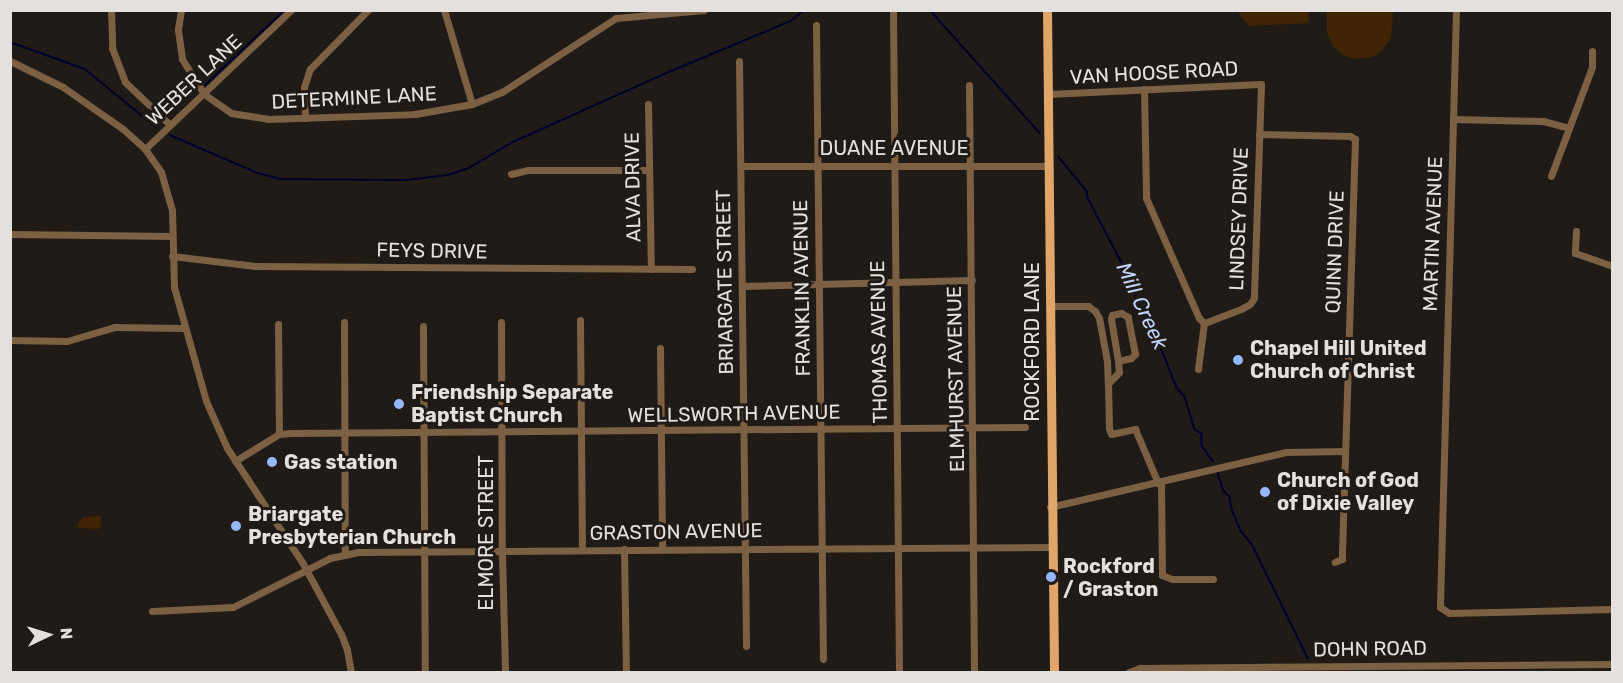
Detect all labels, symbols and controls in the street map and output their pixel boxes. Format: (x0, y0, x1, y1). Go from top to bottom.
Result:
street label: WEBER LANE (141, 30, 247, 130)
street label: VAN HOOSE ROAD (1069, 57, 1239, 89)
street label: DETERMINE LANE (271, 82, 437, 114)
street label: ALVA DRIVE (620, 131, 646, 243)
street label: DUANE AVENUE (819, 136, 969, 160)
street label: LINDSEY DRIVE (1224, 146, 1254, 292)
street label: MARTIN AVENUE (1418, 156, 1448, 312)
street label: BRIARGATE STREET (711, 189, 739, 375)
street label: QUINN DRIVE (1321, 190, 1349, 314)
street label: FRANKLIN AVENUE (788, 199, 816, 377)
street label: FEYS DRIVE (376, 238, 488, 264)
water label: Mill Creek (1111, 258, 1173, 354)
street label: THOMAS AVENUE (866, 260, 892, 424)
street label: ROCKFORD LANE (1020, 262, 1044, 422)
street label: ELMHURST AVENUE (942, 285, 970, 473)
place label: Chapel Hill United Church of Christ (1250, 336, 1427, 383)
marker: Chapel Hill United Church of Christ (1231, 353, 1245, 367)
place label: Friendship Separate Baptist Church (411, 380, 613, 427)
marker: Friendship Separate Baptist Church (392, 397, 406, 411)
street label: WELLSWORTH AVENUE (627, 400, 841, 428)
place label: Gas station (284, 450, 398, 474)
marker: Gas station (265, 455, 279, 469)
street label: ELMORE STREET (474, 455, 498, 611)
place label: Church of God of Dixie Valley (1277, 468, 1419, 515)
marker: Church of God of Dixie Valley (1258, 485, 1272, 499)
place label: Briargate Presbyterian Church (248, 502, 456, 549)
street label: GRASTON AVENUE (589, 518, 763, 546)
marker: Briargate Presbyterian Church (229, 519, 243, 533)
place label: Rockford / Graston (1063, 554, 1158, 601)
marker: Rockford / Graston (1044, 570, 1058, 584)
north arrow (18, 605, 78, 665)
text: N (57, 627, 76, 640)
street label: DOHN ROAD (1313, 636, 1427, 662)

